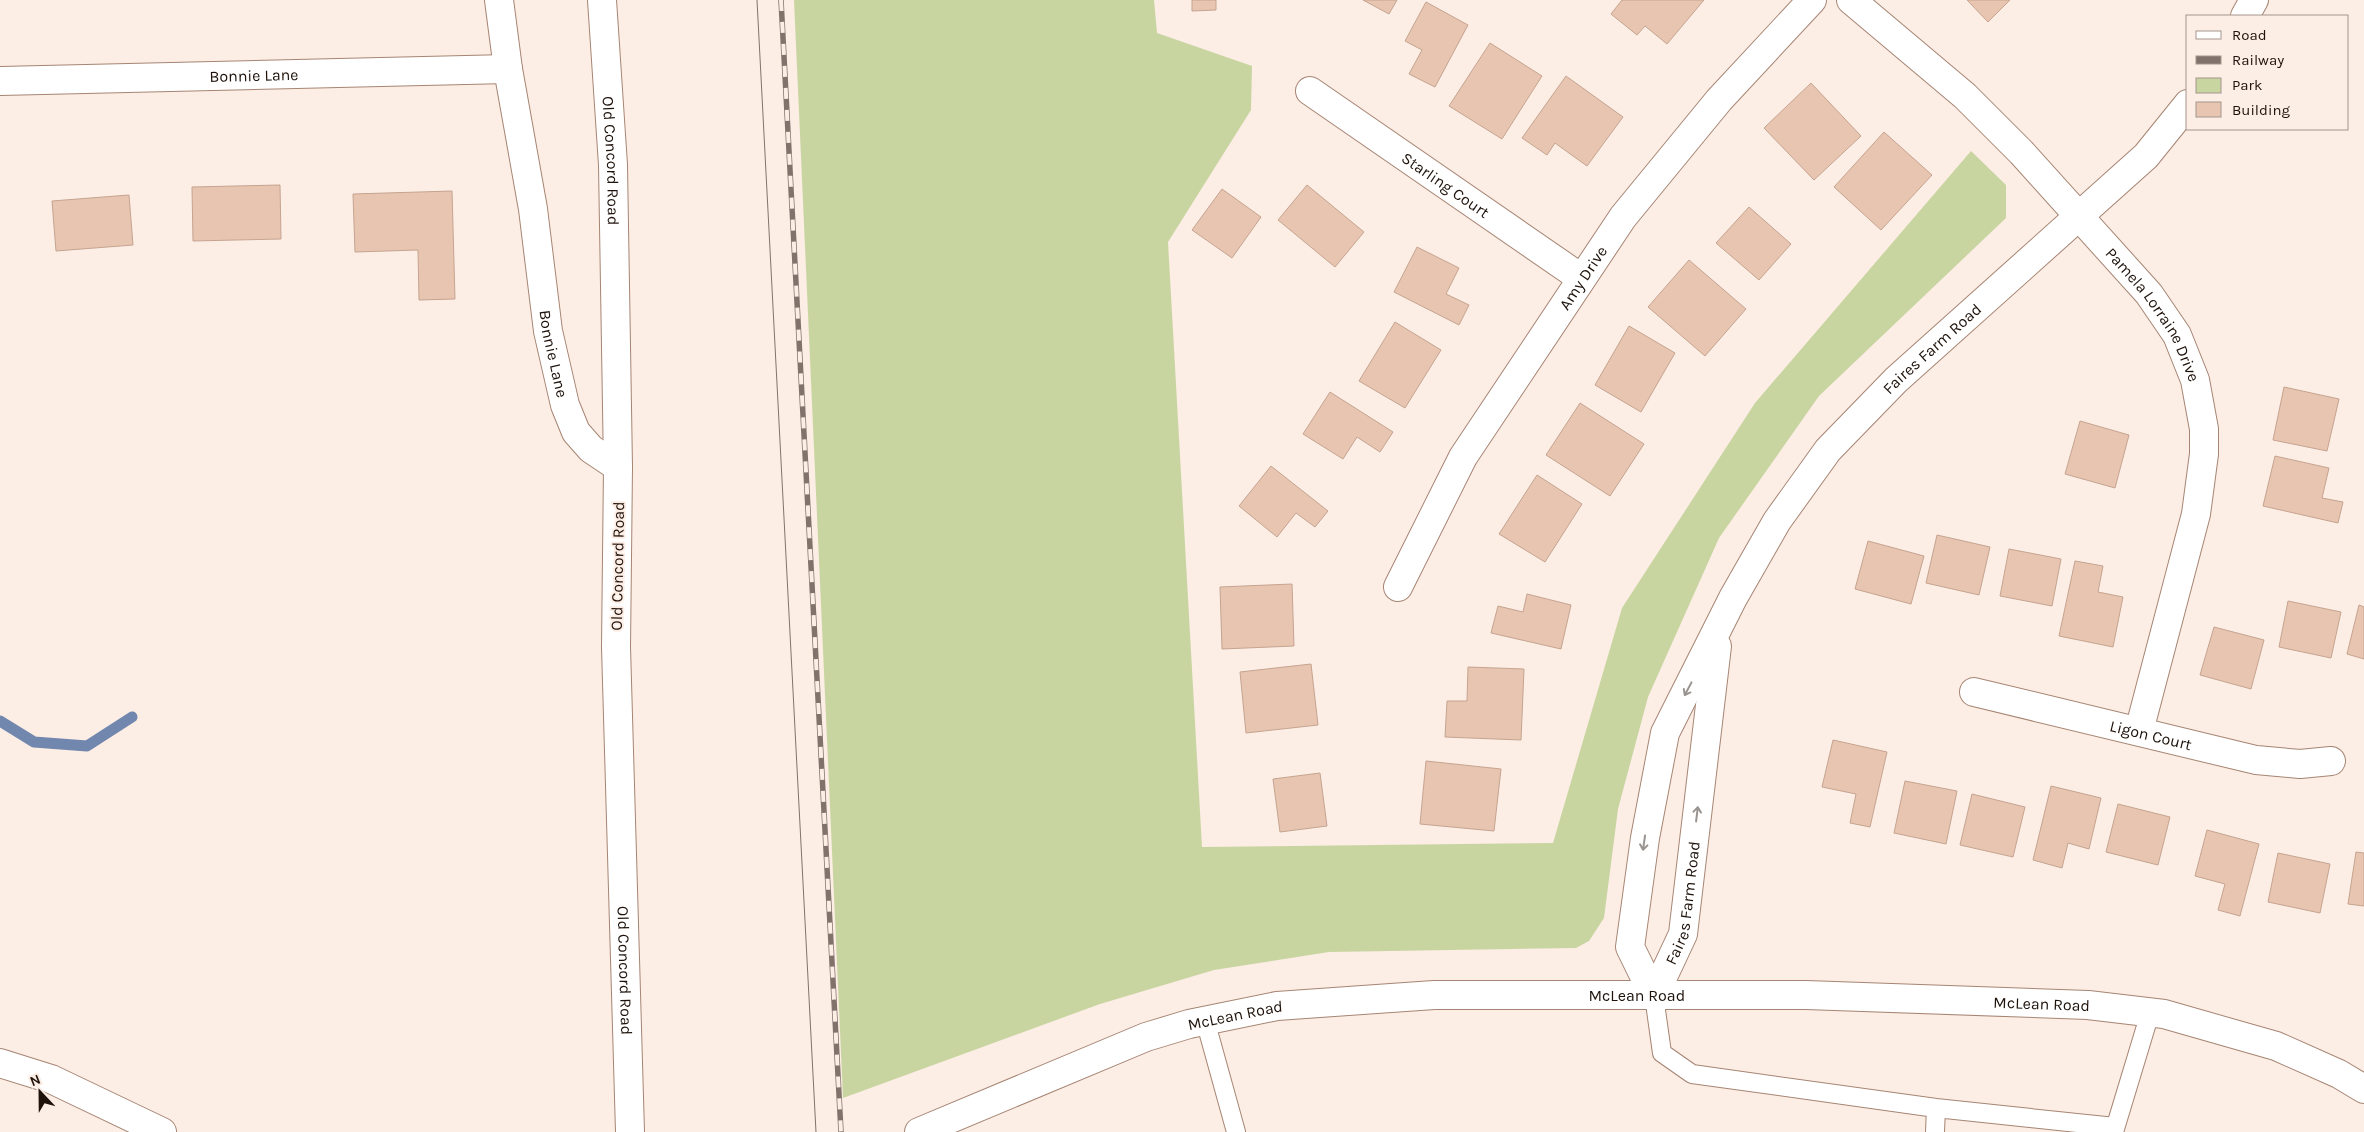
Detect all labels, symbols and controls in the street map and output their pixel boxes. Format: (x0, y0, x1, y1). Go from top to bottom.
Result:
legend (2186, 15, 2349, 130)
text: Road (2232, 26, 2267, 44)
text: Railway (2232, 51, 2284, 69)
street label: Bonnie Lane (209, 65, 299, 86)
text: Park (2232, 76, 2262, 94)
street label: Old Concord Road (598, 96, 623, 225)
text: Building (2232, 101, 2290, 119)
street label: Starling Court (1398, 148, 1493, 222)
street label: Amy Drive (1555, 242, 1611, 313)
street label: Pamela Lorraine Drive (2102, 244, 2204, 384)
street label: Faires Farm Road (1879, 299, 1985, 398)
street label: Bonnie Lane (535, 309, 572, 399)
street label: Old Concord Road (607, 501, 628, 631)
one-way arrow (1683, 681, 1693, 696)
street label: Ligon Court (2108, 716, 2194, 754)
one-way arrow (1692, 806, 1702, 822)
one-way arrow (1639, 835, 1649, 851)
street label: Faires Farm Road (1661, 840, 1704, 968)
street label: Old Concord Road (613, 906, 636, 1035)
street label: McLean Road (1588, 986, 1685, 1005)
street label: McLean Road (1993, 993, 2090, 1015)
street label: McLean Road (1186, 997, 1283, 1034)
north arrow (15, 1067, 65, 1117)
text: N (27, 1071, 43, 1090)

